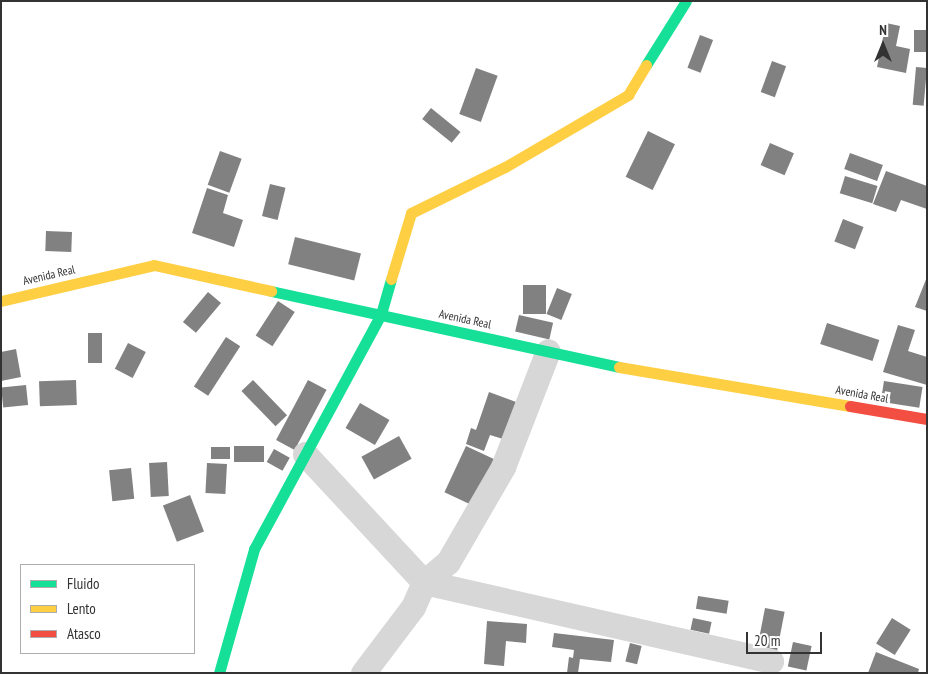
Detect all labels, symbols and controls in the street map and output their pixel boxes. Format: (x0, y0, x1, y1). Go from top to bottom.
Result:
north arrow (858, 20, 908, 70)
text: N (879, 21, 887, 39)
street label: Avenida Real (21, 262, 77, 288)
street label: Avenida Real (437, 306, 493, 332)
street label: Avenida Real (835, 382, 889, 406)
legend (20, 564, 195, 654)
text: Fluido (67, 574, 99, 593)
text: Lento (67, 599, 96, 618)
scale bar (748, 622, 824, 654)
text: Atasco (67, 624, 101, 643)
text: 20 m (754, 631, 780, 650)

